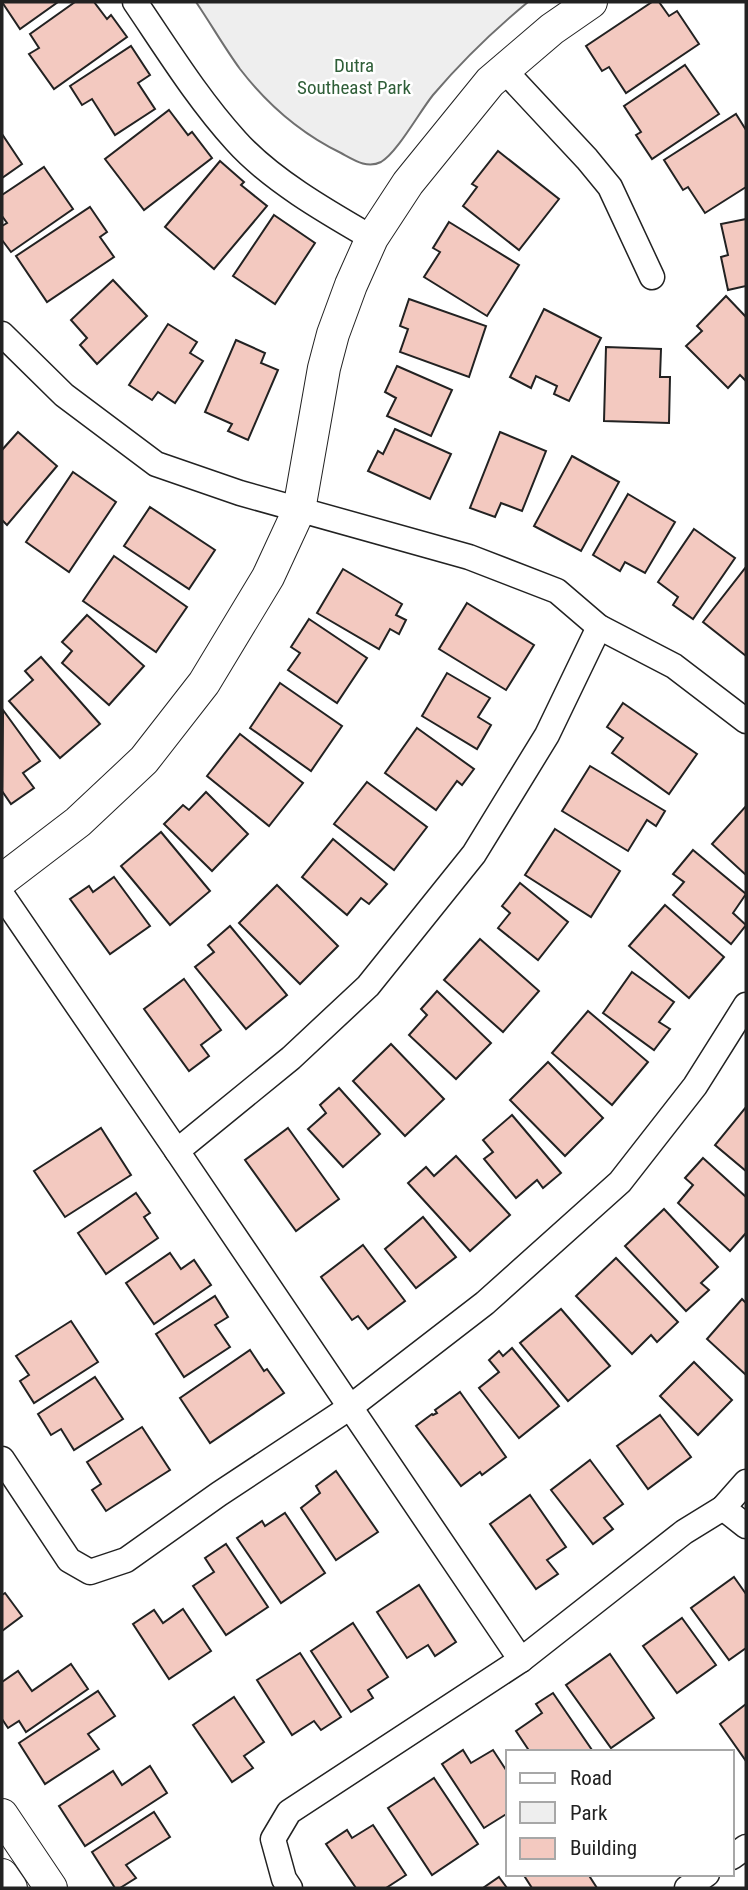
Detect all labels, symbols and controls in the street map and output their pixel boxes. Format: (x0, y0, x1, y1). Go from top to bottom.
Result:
park label: Dutra Southeast Park (297, 54, 411, 99)
legend (506, 1750, 734, 1876)
text: Road (570, 1766, 612, 1790)
text: Park (570, 1801, 608, 1825)
text: Building (570, 1836, 637, 1860)

